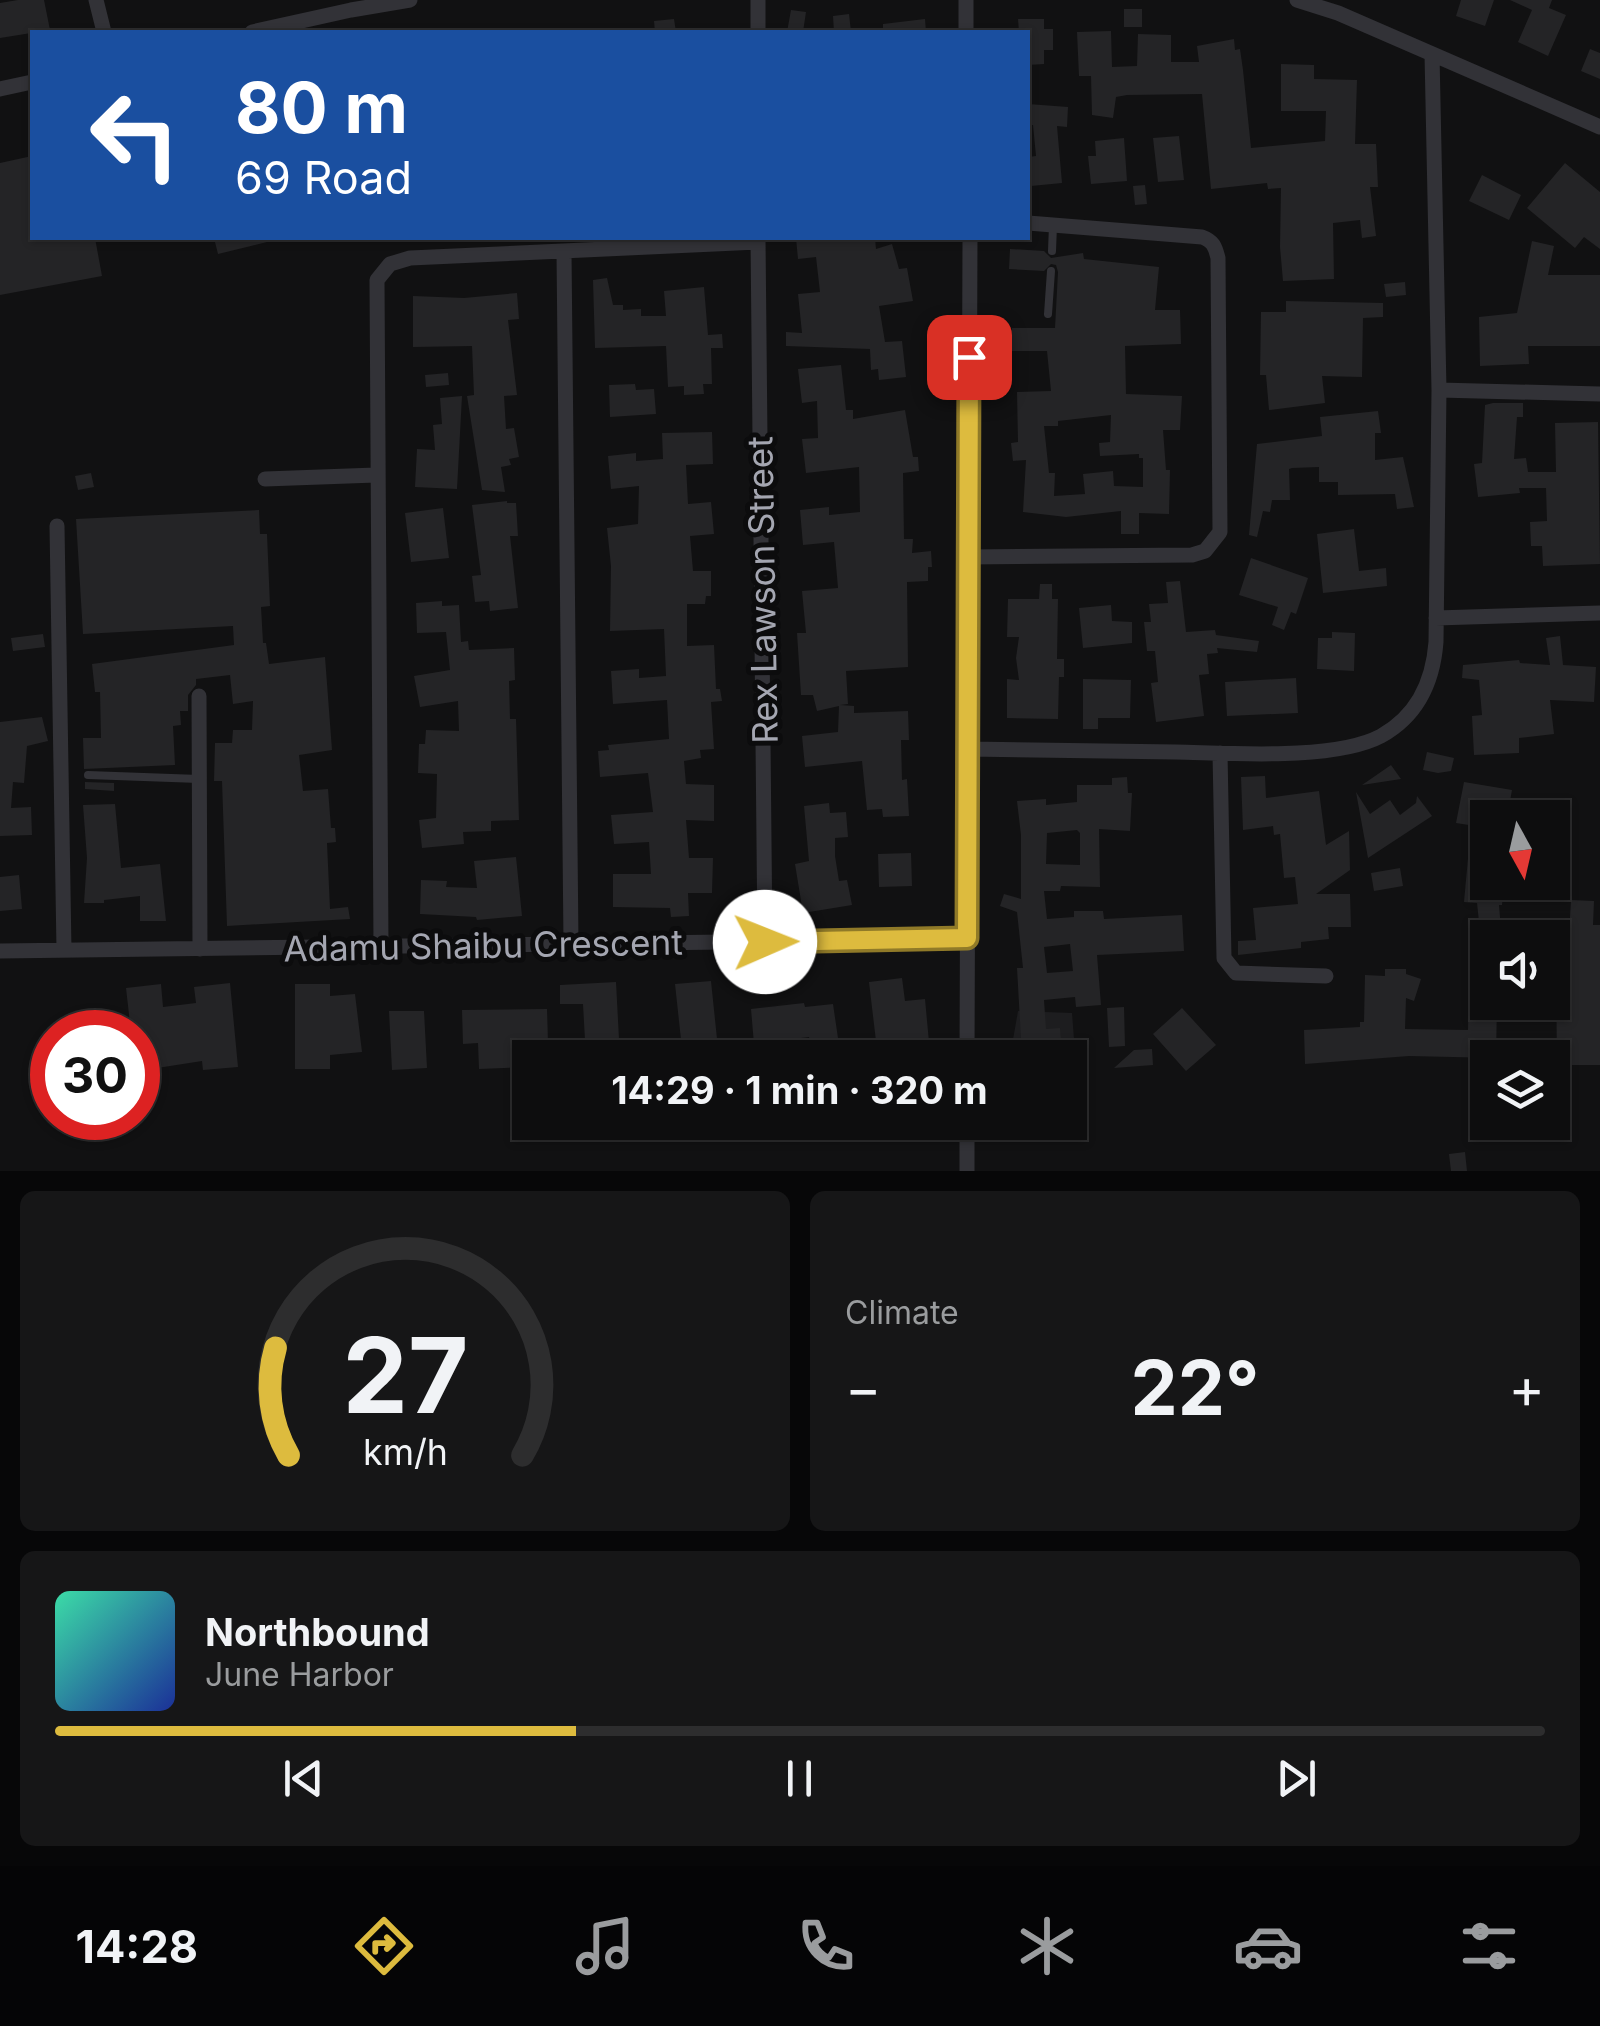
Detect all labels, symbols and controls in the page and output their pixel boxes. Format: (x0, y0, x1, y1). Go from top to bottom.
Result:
text: 80 m (235, 65, 408, 150)
icon: left (70, 70, 200, 200)
text: 69 Road (235, 150, 412, 205)
pin (927, 315, 1012, 400)
icon: arrive (942, 330, 997, 385)
street label: Rex Lawson Street (738, 436, 786, 744)
north arrow (1470, 800, 1570, 900)
map controls (1470, 800, 1570, 1140)
position arrow (713, 890, 817, 994)
button: sound (1470, 920, 1570, 1020)
street label: Adamu Shaibu Crescent (283, 921, 683, 969)
speed limit sign: 30 (30, 1010, 160, 1140)
button: layers (1470, 1040, 1570, 1140)
text: 14:29 · 1 min · 320 m (611, 1067, 988, 1113)
text: Climate (845, 1293, 959, 1332)
text: 27 (342, 1312, 468, 1438)
text: 22° (1131, 1342, 1259, 1433)
text: − (845, 1355, 881, 1421)
text: + (1509, 1355, 1545, 1421)
text: km/h (363, 1430, 447, 1474)
text: Northbound (205, 1609, 430, 1655)
text: June Harbor (205, 1655, 394, 1694)
icon: previous (276, 1751, 331, 1806)
icon: pause (772, 1751, 827, 1806)
icon: next (1269, 1751, 1324, 1806)
icon: directions (349, 1911, 419, 1981)
icon: music (570, 1911, 640, 1981)
icon: phone (791, 1911, 861, 1981)
icon: climate (1012, 1911, 1082, 1981)
icon: car (1233, 1911, 1303, 1981)
icon: filters (1454, 1911, 1524, 1981)
text: 14:28 (76, 1919, 198, 1974)

